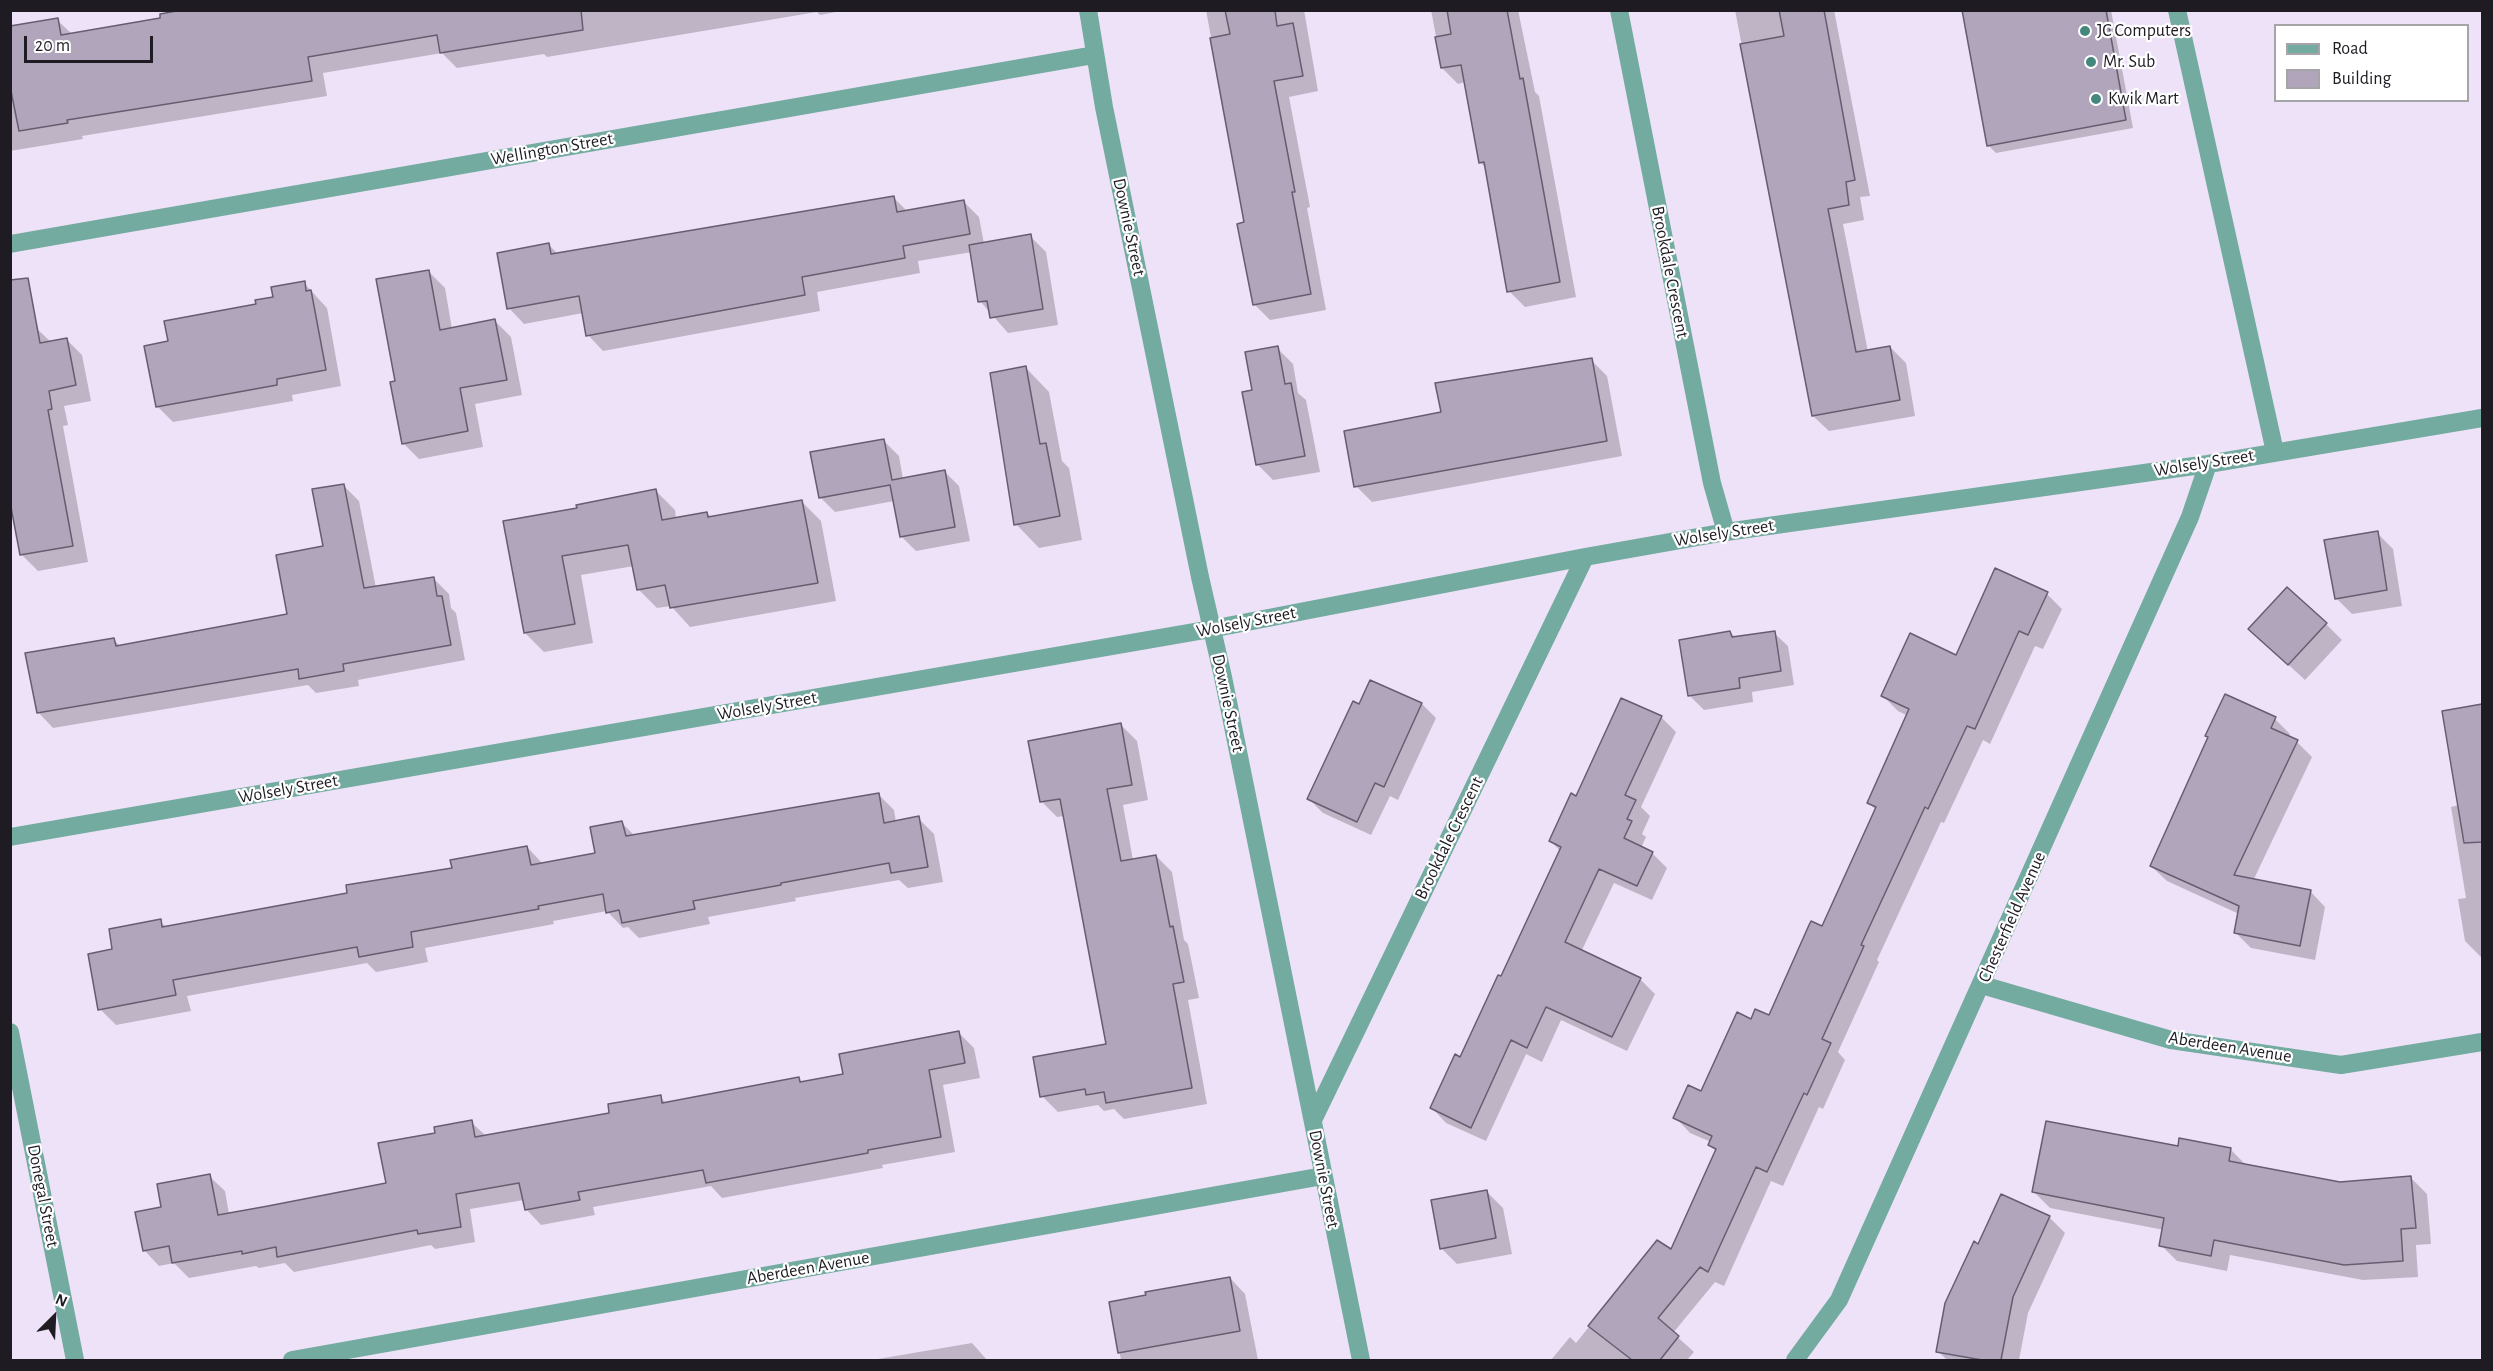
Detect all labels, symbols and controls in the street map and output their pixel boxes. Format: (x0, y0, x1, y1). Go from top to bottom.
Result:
place label: JC Computers (2097, 20, 2191, 42)
scale bar (27, 24, 156, 62)
marker: JC Computers (2078, 24, 2092, 38)
legend (2274, 24, 2469, 102)
text: 20 m (35, 37, 70, 55)
text: Road (2332, 40, 2368, 58)
place label: Mr. Sub (2103, 51, 2155, 73)
marker: Mr. Sub (2084, 55, 2098, 69)
text: Building (2332, 70, 2391, 88)
place label: Kwik Mart (2108, 88, 2179, 110)
marker: Kwik Mart (2089, 92, 2103, 106)
street label: Wellington Street (489, 128, 615, 170)
street label: Downie Street (1108, 176, 1150, 278)
street label: Brookdale Crescent (1647, 204, 1693, 340)
street label: Wolsely Street (2152, 444, 2256, 482)
street label: Wolsely Street (1672, 514, 1776, 552)
street label: Wolsely Street (1194, 602, 1298, 642)
street label: Downie Street (1207, 652, 1249, 754)
street label: Wolsely Street (715, 687, 819, 725)
street label: Wolsely Street (236, 770, 340, 808)
street label: Brookdale Crescent (1410, 773, 1488, 903)
street label: Chesterfield Avenue (1974, 848, 2050, 986)
street label: Aberdeen Avenue (2167, 1027, 2293, 1067)
street label: Downie Street (1304, 1128, 1344, 1230)
street label: Donegal Street (22, 1143, 64, 1249)
street label: Aberdeen Avenue (745, 1247, 871, 1289)
north arrow (24, 1287, 84, 1347)
text: N (53, 1291, 70, 1310)

